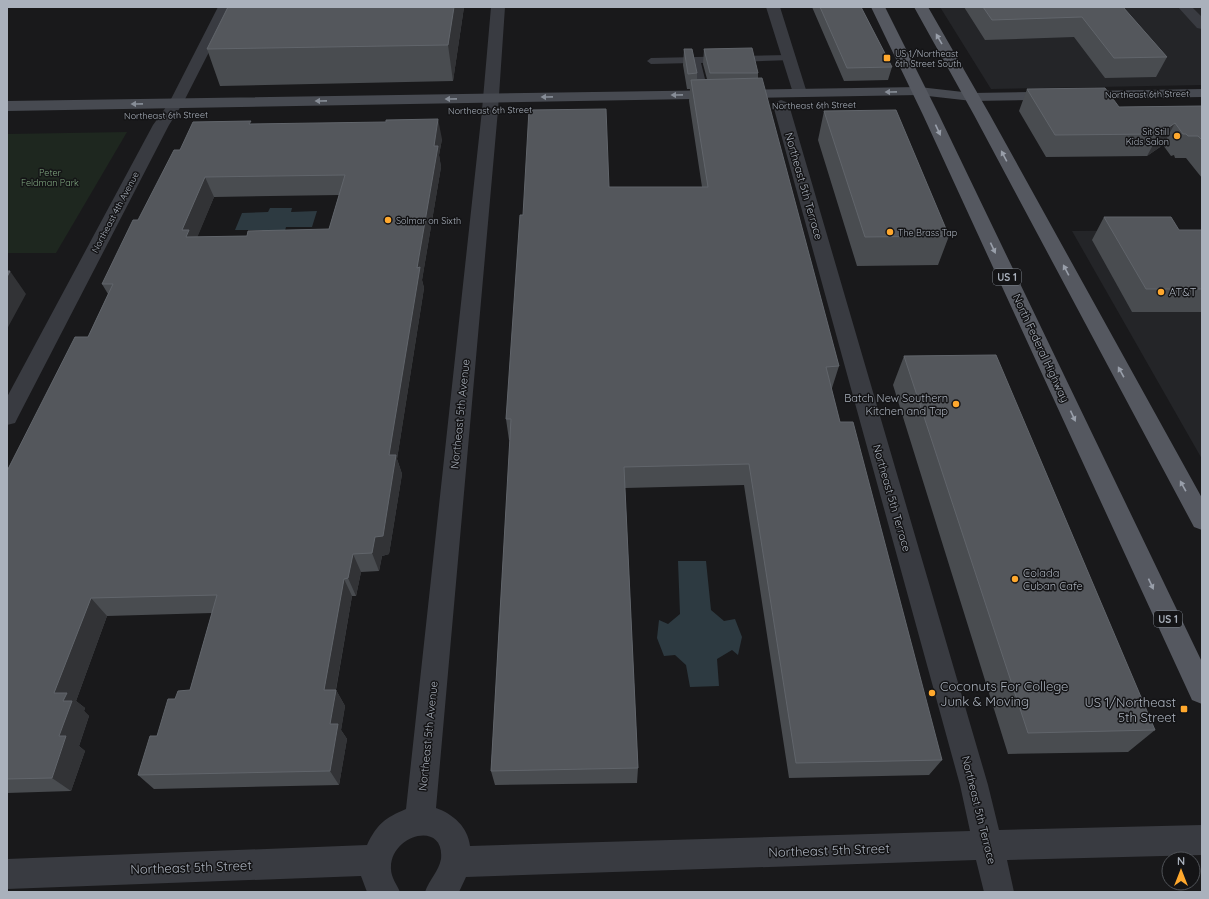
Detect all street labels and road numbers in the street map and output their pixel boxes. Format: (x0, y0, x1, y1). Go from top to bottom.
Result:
street label: Northeast 6th Street (1105, 88, 1189, 100)
street label: Northeast 6th Street (772, 99, 856, 111)
street label: Northeast 6th Street (448, 104, 532, 116)
street label: Northeast 6th Street (124, 109, 208, 121)
street label: Northeast 5th Terrace (782, 131, 826, 241)
street label: Northeast 4th Avenue (89, 170, 141, 254)
road number: US 1 (993, 269, 1021, 285)
street label: North Federal Highway (1010, 292, 1072, 404)
street label: Northeast 5th Avenue (447, 358, 473, 470)
street label: Northeast 5th Terrace (870, 443, 914, 553)
road number: US 1 (1154, 611, 1182, 627)
street label: Northeast 5th Avenue (415, 680, 441, 792)
street label: Northeast 5th Terrace (959, 754, 999, 866)
street label: Northeast 5th Street (768, 840, 890, 860)
street label: Northeast 5th Street (130, 857, 252, 877)

